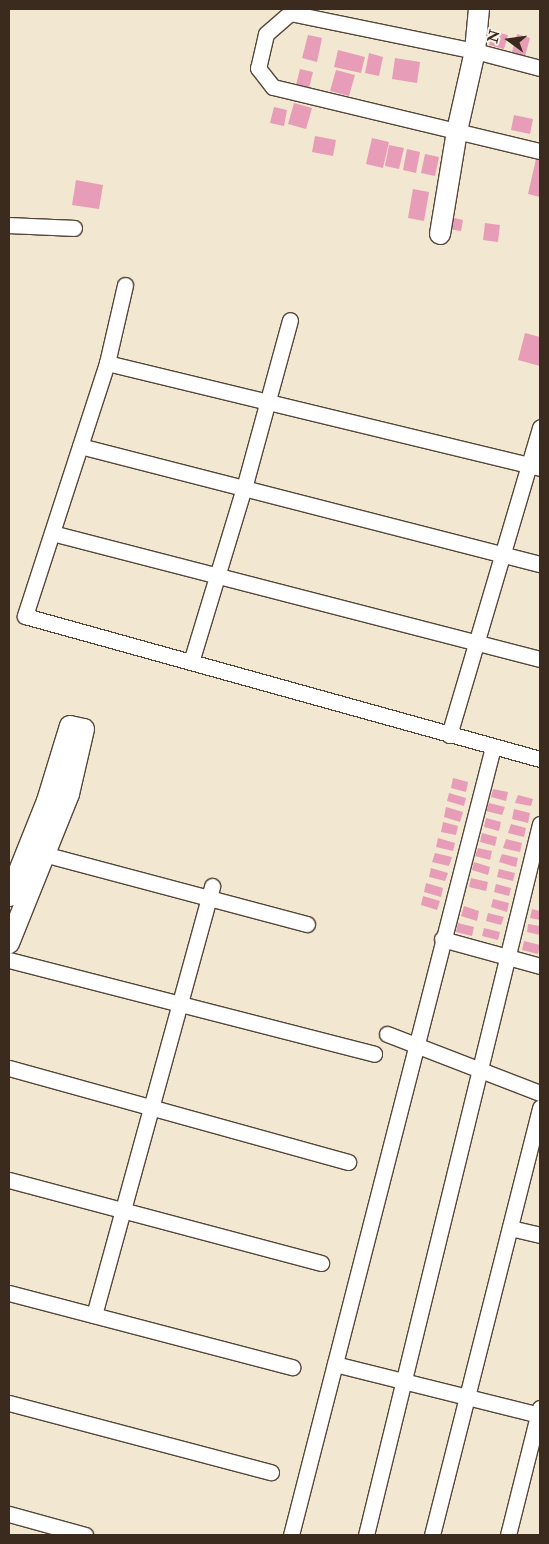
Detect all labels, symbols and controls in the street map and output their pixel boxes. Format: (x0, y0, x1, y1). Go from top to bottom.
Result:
north arrow (484, 15, 534, 65)
text: N (484, 28, 504, 44)

